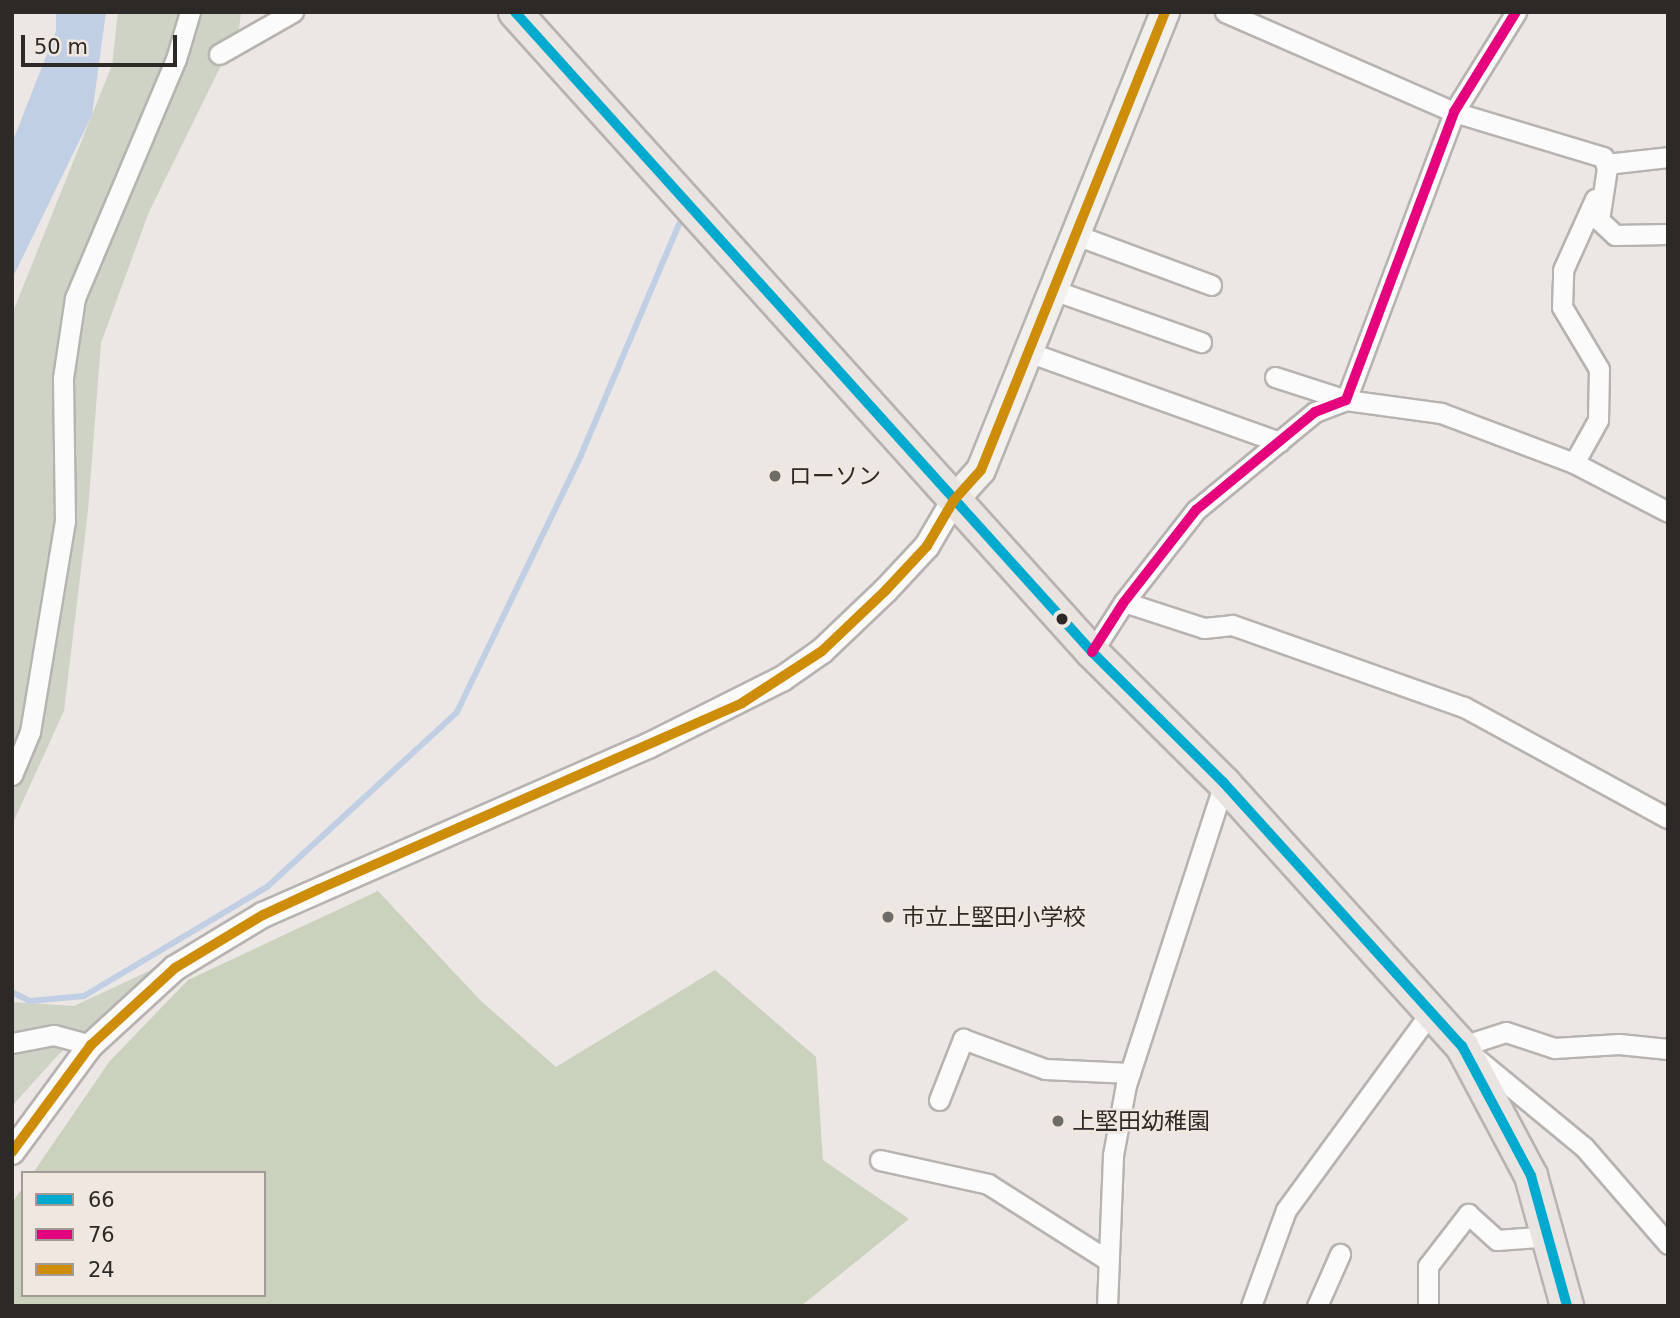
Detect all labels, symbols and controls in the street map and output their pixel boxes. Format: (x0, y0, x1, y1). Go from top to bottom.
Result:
scale bar (24, 21, 180, 65)
text: 50 m (34, 35, 88, 59)
place label: ローソン (789, 462, 881, 490)
marker: ローソン (767, 468, 783, 484)
unlabelled marker (1055, 612, 1069, 626)
place label: 市立上堅田小学校 (902, 903, 1086, 931)
marker: 市立上堅田小学校 (880, 909, 896, 925)
place label: 上堅田幼稚園 (1072, 1107, 1210, 1135)
marker: 上堅田幼稚園 (1050, 1113, 1066, 1129)
legend (21, 1171, 266, 1297)
text: 66 (88, 1188, 115, 1212)
text: 76 (88, 1223, 115, 1247)
text: 24 (88, 1258, 115, 1282)

